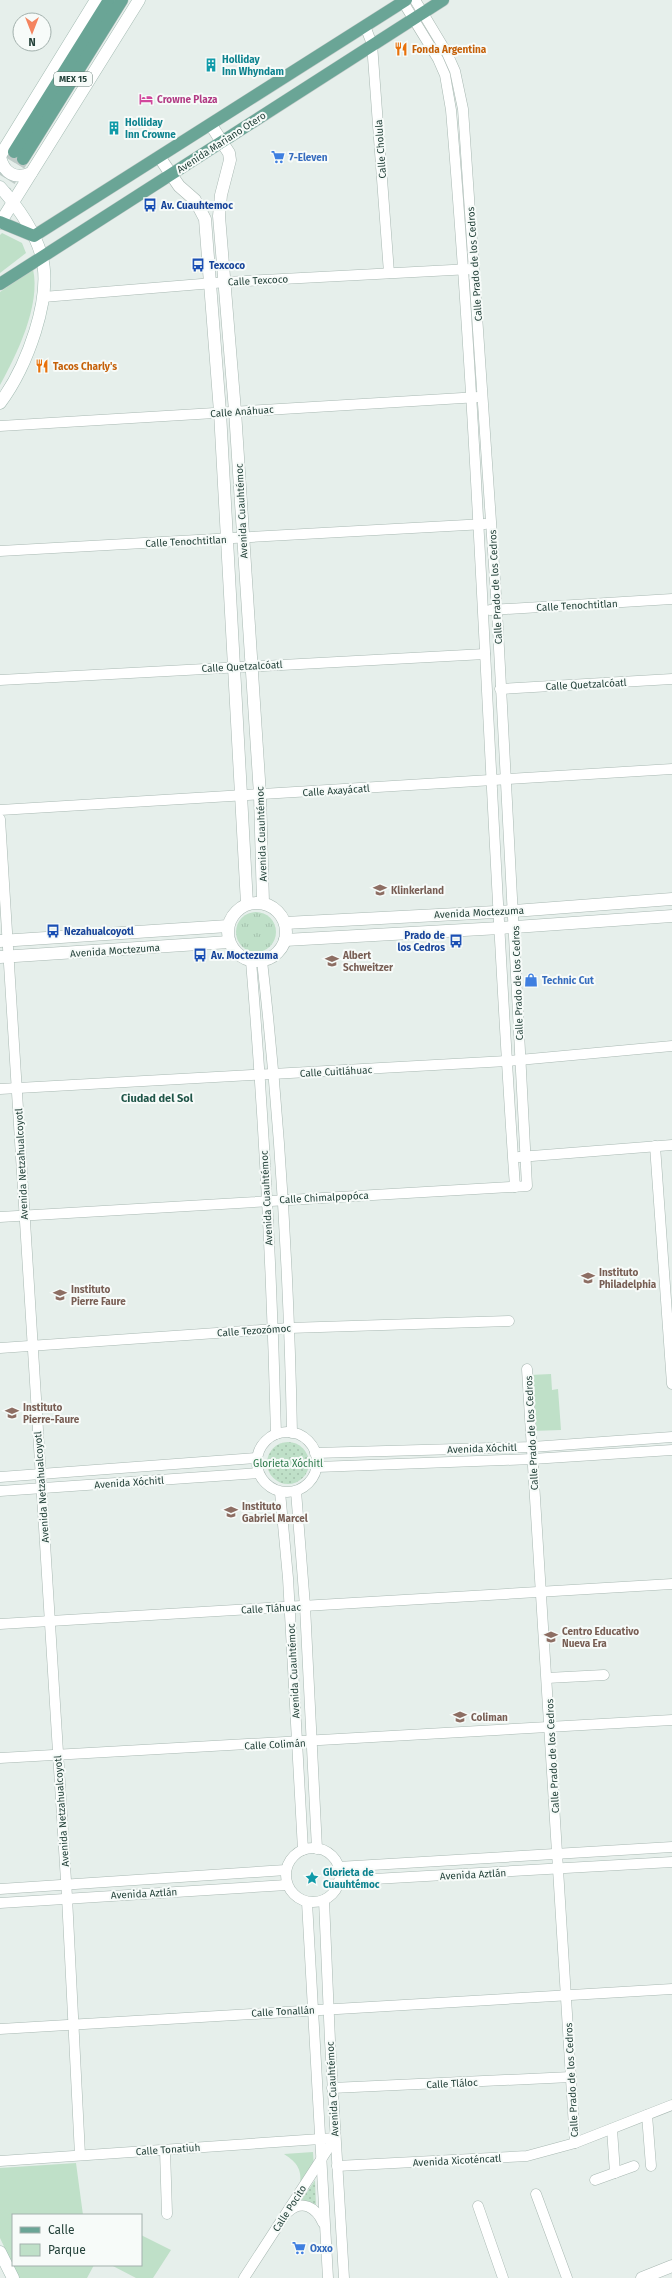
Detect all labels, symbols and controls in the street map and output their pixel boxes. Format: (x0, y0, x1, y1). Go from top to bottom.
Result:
north arrow (12, 12, 52, 52)
text: N (28, 35, 36, 48)
restaurant icon: Fonda Argentina (393, 41, 409, 57)
place label: Fonda Argentina (412, 44, 487, 56)
place label: Holliday Inn Whyndam (222, 54, 284, 78)
building icon: Holliday Inn Whyndam (203, 57, 219, 73)
road number: MEX 15 (54, 72, 92, 86)
hotel icon: Crowne Plaza (138, 91, 154, 107)
place label: Crowne Plaza (157, 94, 218, 106)
street label: Avenida Mariano Otero (175, 109, 268, 176)
place label: Holliday Inn Crowne (125, 117, 176, 141)
street label: Calle Cholula (373, 119, 389, 179)
building icon: Holliday Inn Crowne (106, 120, 122, 136)
supermarket icon: 7-Eleven (270, 149, 286, 165)
place label: 7-Eleven (289, 152, 328, 164)
bus stop icon: Av. Cuauhtemoc (142, 197, 158, 213)
place label: Av. Cuauhtemoc (160, 200, 233, 212)
street label: Calle Prado de los Cedros (465, 206, 485, 322)
bus stop icon: Texcoco (190, 257, 206, 273)
place label: Texcoco (209, 260, 245, 272)
street label: Calle Texcoco (228, 273, 289, 289)
restaurant icon: Tacos Charly's (34, 358, 50, 374)
place label: Tacos Charly's (53, 361, 117, 373)
street label: Calle Anáhuac (210, 404, 274, 420)
street label: Avenida Cuauhtémoc (234, 463, 250, 559)
street label: Calle Prado de los Cedros (487, 529, 505, 645)
street label: Calle Tenochtitlan (145, 534, 227, 550)
street label: Calle Tenochtitlan (536, 598, 618, 614)
street label: Calle Quetzalcóatl (201, 659, 283, 675)
street label: Calle Quetzalcóatl (545, 677, 627, 693)
street label: Calle Axayácatl (302, 783, 370, 799)
street label: Avenida Cuauhtémoc (254, 786, 270, 882)
school or university icon: Klinkerland (372, 882, 388, 898)
place label: Klinkerland (391, 885, 444, 897)
street label: Avenida Moctezuma (434, 905, 524, 921)
bus stop icon: Nezahualcoyotl (45, 923, 61, 939)
street label: Calle Prado de los Cedros (510, 925, 526, 1041)
place label: Nezahualcoyotl (64, 926, 134, 938)
place label: Prado de los Cedros (398, 930, 445, 954)
bus stop icon: Prado de los Cedros (448, 933, 464, 949)
street label: Avenida Moctezuma (70, 942, 160, 960)
bus stop icon: Av. Moctezuma (192, 947, 208, 963)
place label: Av. Moctezuma (210, 950, 279, 962)
place label: Albert Schweitzer (342, 950, 394, 974)
school or university icon: Albert Schweitzer (324, 953, 340, 969)
shop icon: Technic Cut (523, 972, 539, 988)
place label: Technic Cut (542, 975, 594, 987)
street label: Calle Cuitláhuac (300, 1064, 373, 1080)
district label: Ciudad del Sol (121, 1092, 194, 1105)
street label: Avenida Netzahualcoyotl (13, 1108, 31, 1220)
street label: Avenida Cuauhtémoc (259, 1150, 275, 1246)
street label: Calle Chimalpopóca (279, 1190, 369, 1206)
place label: Instituto Philadelphia (599, 1267, 657, 1291)
school or university icon: Instituto Philadelphia (580, 1270, 596, 1286)
place label: Instituto Pierre Faure (71, 1284, 126, 1308)
school or university icon: Instituto Pierre Faure (52, 1287, 68, 1303)
street label: Calle Tezozómoc (217, 1322, 292, 1340)
street label: Calle Prado de los Cedros (523, 1375, 541, 1491)
place label: Instituto Pierre-Faure (23, 1402, 80, 1426)
school or university icon: Instituto Pierre-Faure (4, 1405, 20, 1421)
street label: Avenida Netzahualcoyotl (32, 1431, 52, 1543)
street label: Avenida Xóchitl (447, 1442, 517, 1456)
park label: Glorieta Xóchitl (253, 1458, 323, 1470)
street label: Avenida Xóchitl (94, 1475, 164, 1491)
place label: Instituto Gabriel Marcel (242, 1501, 308, 1525)
school or university icon: Instituto Gabriel Marcel (223, 1504, 239, 1520)
street label: Calle Tláhuac (241, 1601, 302, 1617)
street label: Avenida Cuauhtémoc (286, 1623, 302, 1719)
place label: Centro Educativo Nueva Era (562, 1626, 639, 1650)
school or university icon: Centro Educativo Nueva Era (543, 1629, 559, 1645)
street label: Calle Prado de los Cedros (544, 1698, 562, 1814)
school or university icon: Coliman (452, 1709, 468, 1725)
place label: Coliman (471, 1712, 508, 1724)
street label: Calle Colimán (244, 1737, 306, 1753)
street label: Avenida Netzahualcoyotl (52, 1755, 72, 1867)
place label: Glorieta de Cuauhtémoc (323, 1867, 380, 1891)
street label: Avenida Aztlán (439, 1867, 507, 1883)
place icon: Glorieta de Cuauhtémoc (304, 1870, 320, 1886)
street label: Avenida Aztlán (110, 1886, 178, 1902)
street label: Calle Tonallán (251, 2004, 315, 2020)
street label: Calle Prado de los Cedros (563, 2022, 581, 2138)
street label: Avenida Cuauhtémoc (325, 2041, 341, 2137)
street label: Calle Tláloc (426, 2077, 478, 2091)
street label: Calle Tonatiuh (135, 2142, 201, 2158)
street label: Avenida Xicoténcatl (412, 2153, 502, 2169)
street label: Calle Pocito (270, 2183, 309, 2234)
legend (12, 2214, 142, 2266)
text: Calle (48, 2223, 75, 2237)
supermarket icon: Oxxo (291, 2240, 307, 2256)
text: Parque (48, 2243, 86, 2257)
place label: Oxxo (310, 2243, 333, 2255)

